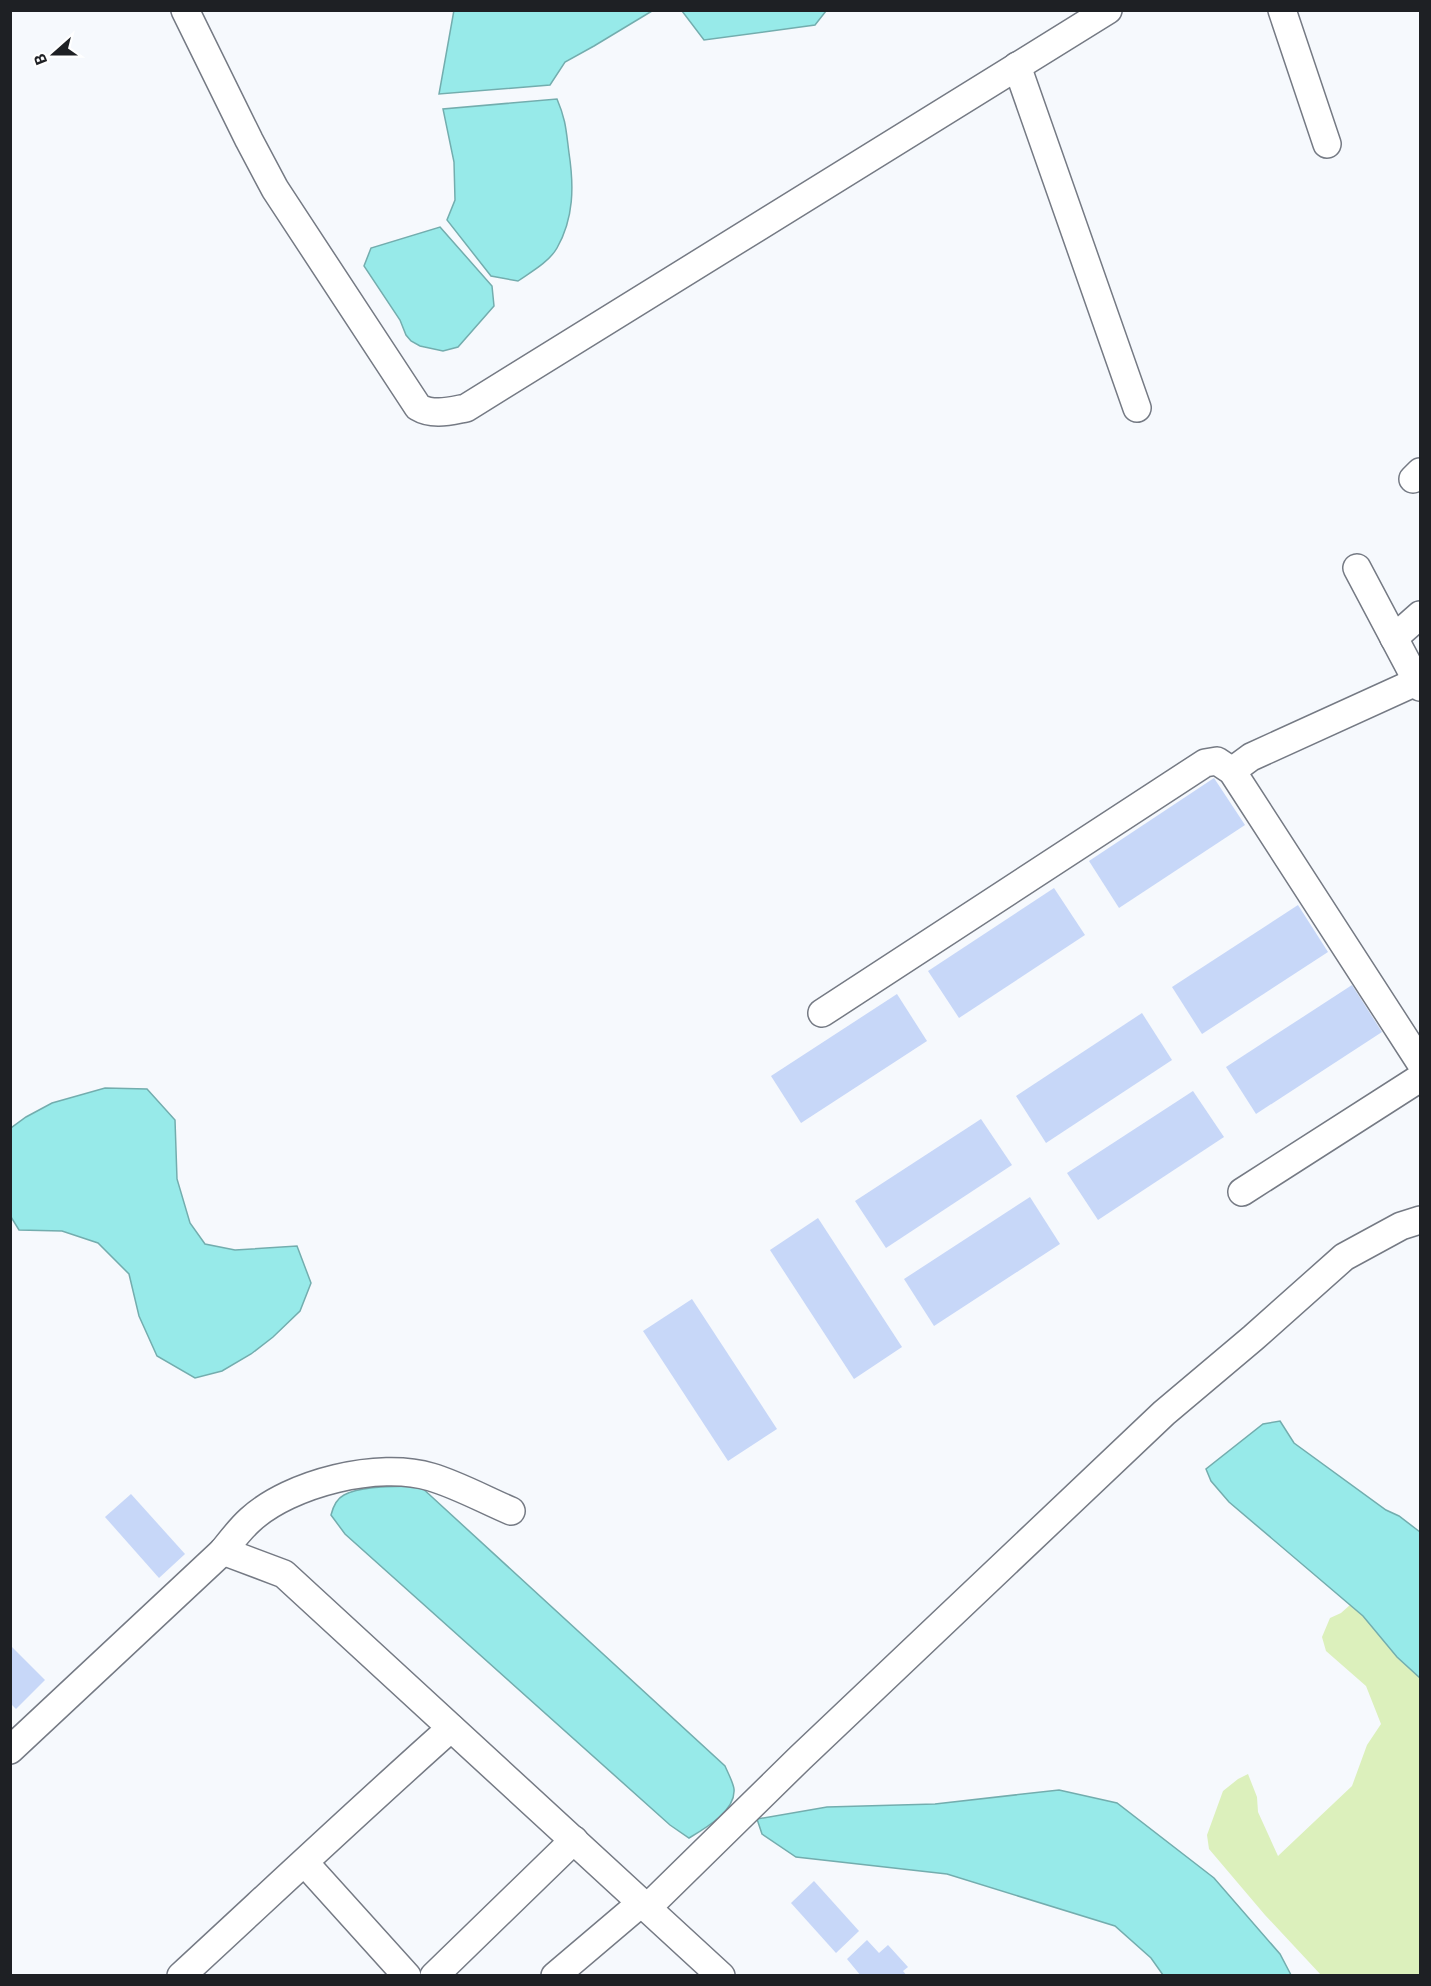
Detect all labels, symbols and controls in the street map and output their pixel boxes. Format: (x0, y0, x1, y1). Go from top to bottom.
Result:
north arrow (24, 24, 84, 84)
text: B (30, 51, 51, 67)

